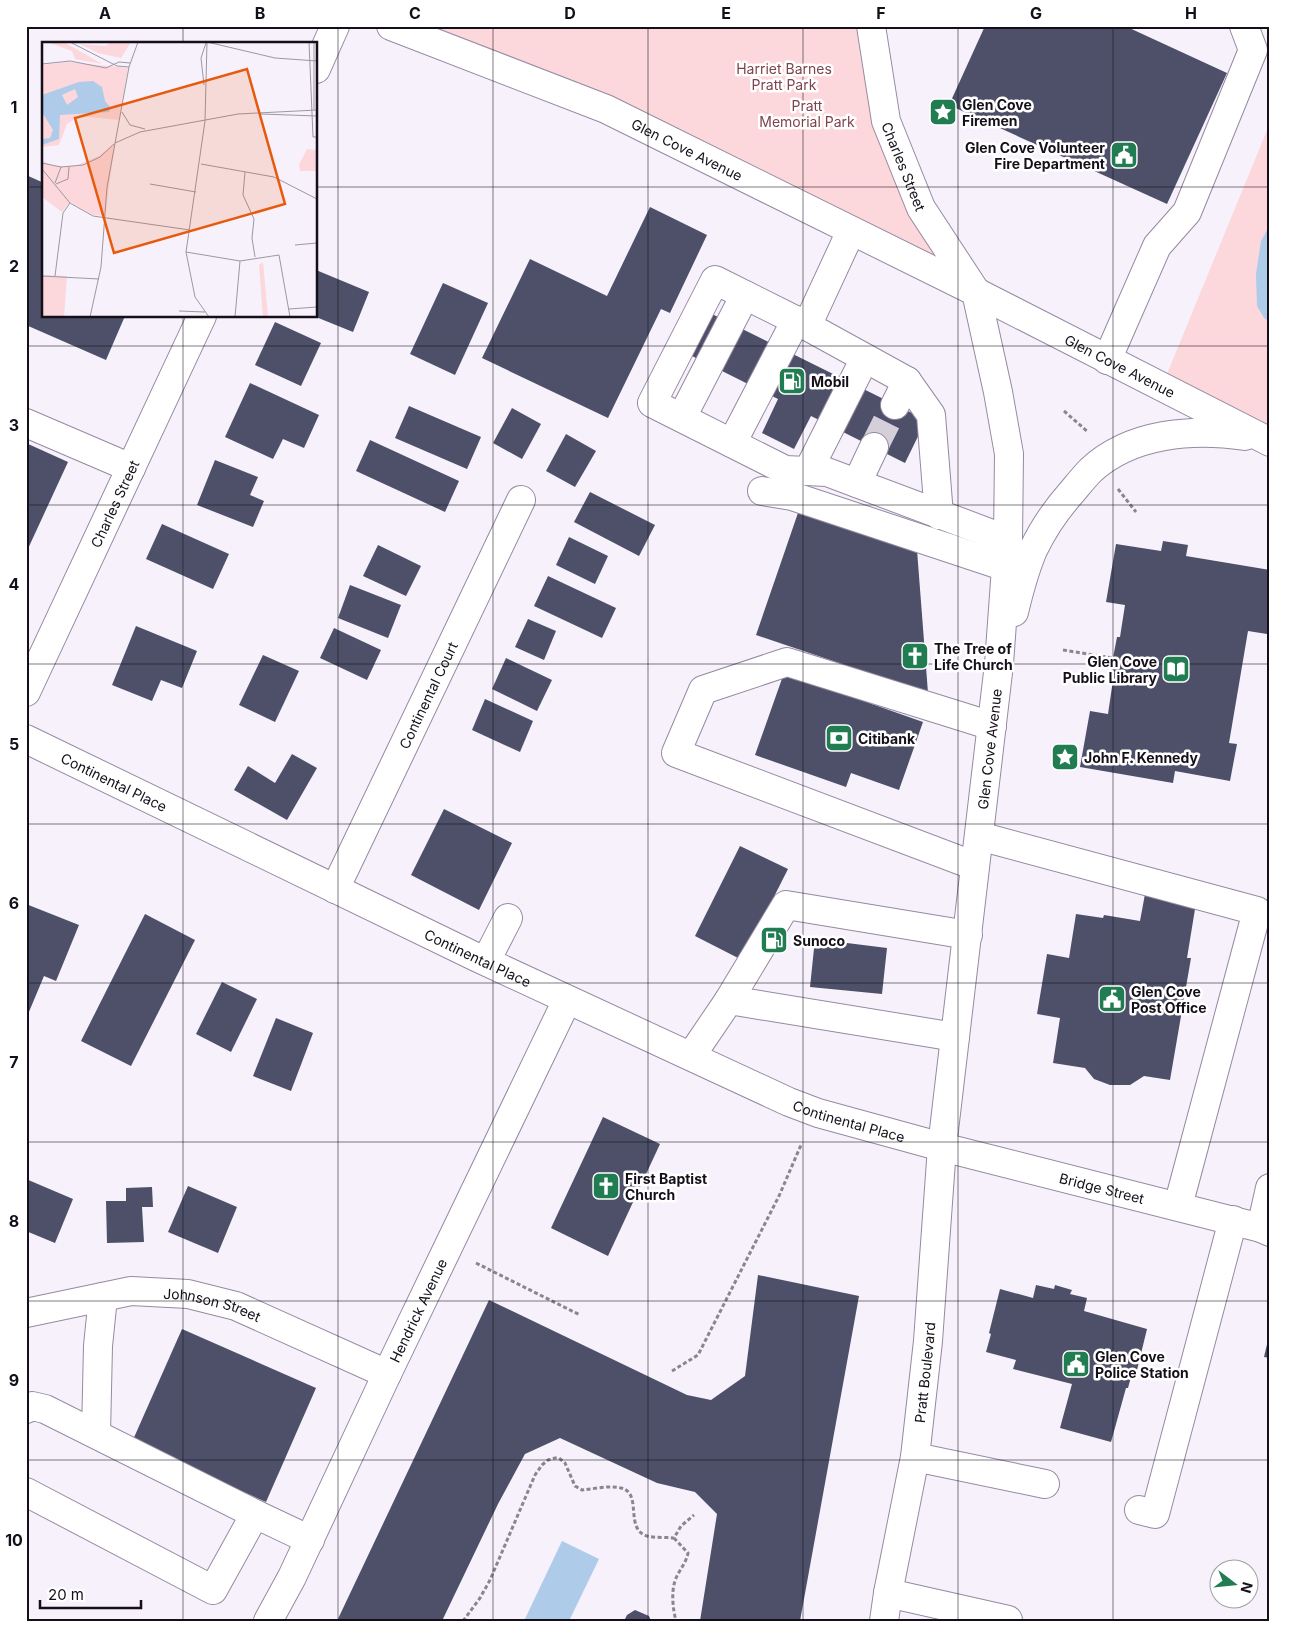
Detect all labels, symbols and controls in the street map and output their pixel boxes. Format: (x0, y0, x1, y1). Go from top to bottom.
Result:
text: A (99, 3, 111, 23)
text: B (255, 3, 265, 23)
text: C (409, 3, 421, 23)
text: D (564, 3, 576, 23)
text: E (721, 3, 731, 23)
text: F (876, 3, 886, 23)
text: G (1030, 3, 1042, 23)
text: H (1185, 3, 1197, 23)
inset map (42, 42, 318, 318)
park label: Harriet Barnes Pratt Park (736, 60, 832, 93)
place label: Glen Cove Firemen (962, 96, 1032, 129)
text: 1 (11, 97, 17, 117)
park label: Pratt Memorial Park (759, 97, 855, 130)
place icon: Glen Cove Firemen (928, 97, 958, 127)
street label: Glen Cove Avenue (629, 115, 745, 184)
street label: Charles Street (879, 119, 930, 214)
place label: Glen Cove Volunteer Fire Department (965, 139, 1105, 172)
public building icon: Glen Cove Volunteer Fire Department (1109, 140, 1139, 170)
text: 2 (9, 256, 19, 276)
street label: Glen Cove Avenue (1062, 330, 1178, 401)
fuel station icon: Mobil (777, 366, 807, 396)
place label: Mobil (811, 373, 849, 390)
text: 3 (9, 415, 19, 435)
street label: Charles Street (86, 457, 142, 550)
text: 4 (9, 574, 20, 594)
street label: Continental Court (395, 638, 461, 751)
place label: The Tree of Life Church (934, 640, 1013, 673)
church icon: The Tree of Life Church (900, 641, 930, 671)
place label: Glen Cove Public Library (1063, 653, 1158, 686)
library icon: Glen Cove Public Library (1161, 654, 1191, 684)
street label: Glen Cove Avenue (973, 688, 1005, 810)
bank icon: Citibank (824, 723, 854, 753)
place label: Citibank (858, 730, 916, 747)
text: 5 (9, 734, 19, 754)
place icon: John F. Kennedy (1050, 742, 1080, 772)
street label: Continental Place (58, 749, 170, 815)
place label: John F. Kennedy (1084, 749, 1198, 766)
text: 6 (9, 893, 19, 913)
street label: Continental Place (422, 925, 534, 990)
fuel station icon: Sunoco (759, 925, 789, 955)
place label: Sunoco (793, 932, 845, 949)
place label: Glen Cove Post Office (1131, 983, 1207, 1016)
public building icon: Glen Cove Post Office (1097, 984, 1127, 1014)
text: 7 (9, 1052, 19, 1072)
street label: Continental Place (791, 1096, 907, 1145)
street label: Bridge Street (1058, 1169, 1147, 1207)
place label: First Baptist Church (625, 1170, 707, 1203)
church icon: First Baptist Church (591, 1171, 621, 1201)
text: 8 (9, 1211, 19, 1231)
street label: Hendrick Avenue (385, 1256, 450, 1365)
street label: Johnson Street (163, 1284, 264, 1325)
street label: Pratt Boulevard (910, 1321, 938, 1424)
place label: Glen Cove Police Station (1095, 1348, 1189, 1381)
public building icon: Glen Cove Police Station (1061, 1349, 1091, 1379)
text: 9 (9, 1370, 19, 1390)
text: 10 (5, 1530, 23, 1550)
north arrow (1208, 1560, 1258, 1610)
scale bar (40, 1577, 141, 1609)
text: N (1237, 1580, 1257, 1595)
text: 20 m (48, 1585, 84, 1604)

